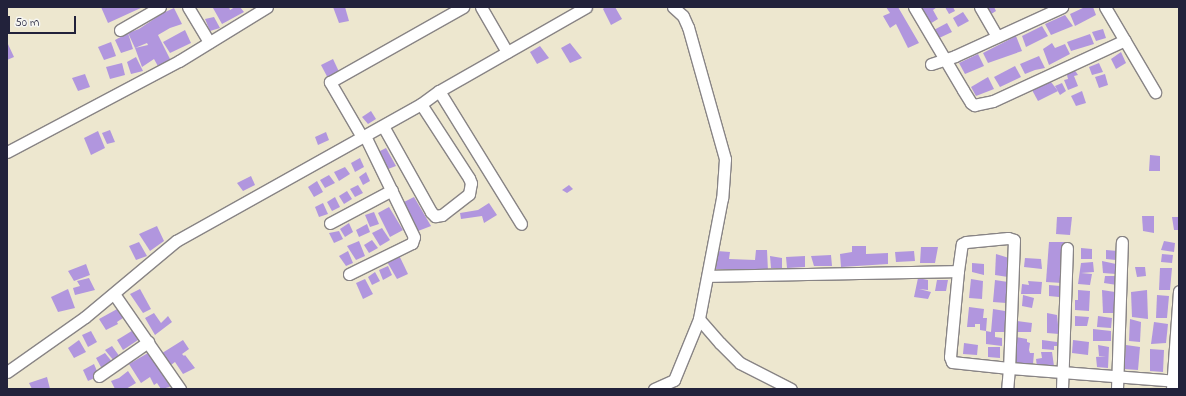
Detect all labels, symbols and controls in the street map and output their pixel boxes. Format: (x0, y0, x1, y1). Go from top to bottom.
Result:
scale bar (10, 8, 78, 34)
text: 50 m (15, 14, 39, 32)

